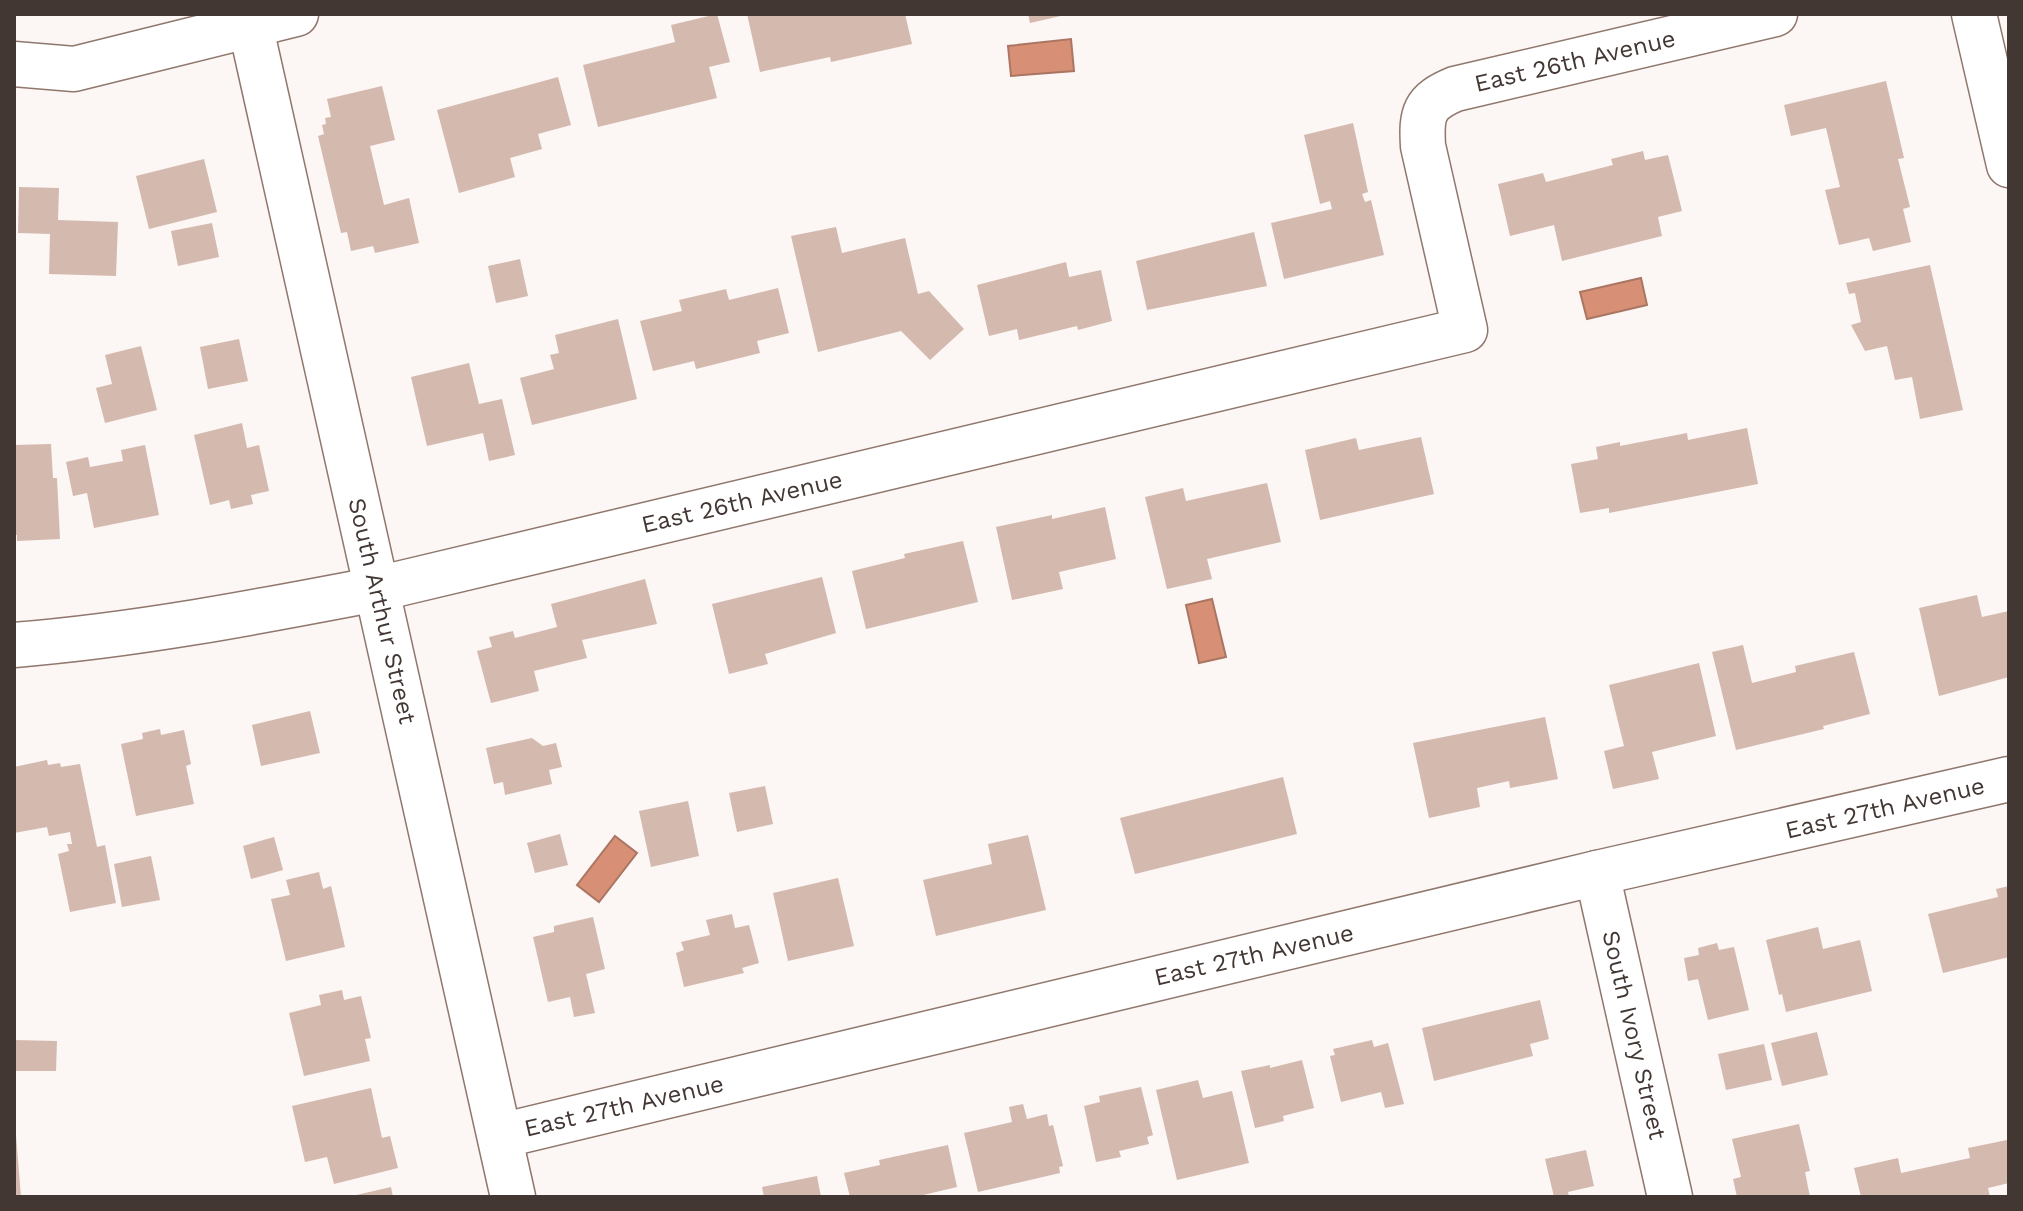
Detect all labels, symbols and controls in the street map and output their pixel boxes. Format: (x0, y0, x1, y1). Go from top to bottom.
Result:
street label: East 26th Avenue (1472, 24, 1678, 98)
street label: East 26th Avenue (639, 465, 845, 539)
street label: South Arthur Street (342, 495, 422, 727)
street label: East 27th Avenue (1783, 771, 1987, 845)
street label: East 27th Avenue (1152, 918, 1356, 992)
street label: South Ivory Street (1596, 928, 1672, 1142)
street label: East 27th Avenue (522, 1069, 726, 1143)

